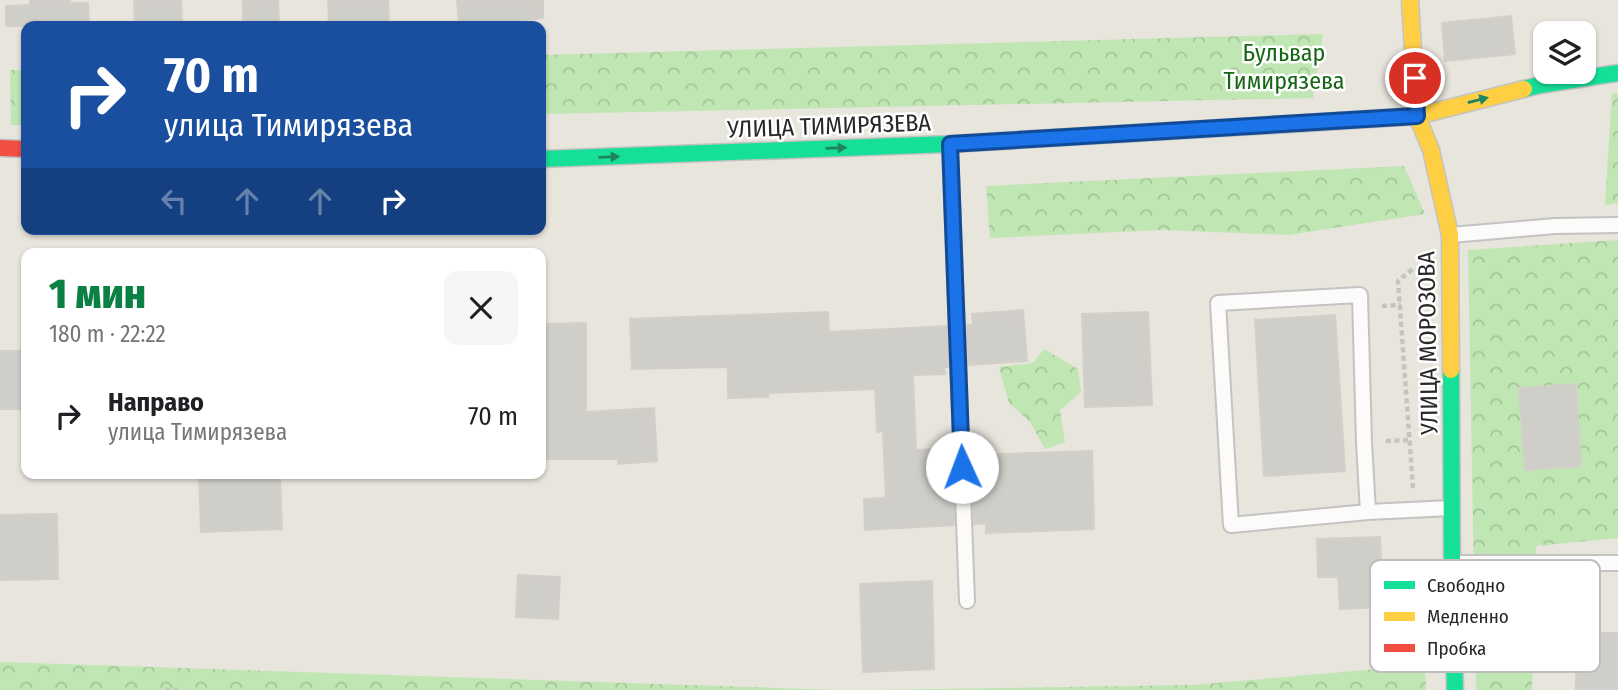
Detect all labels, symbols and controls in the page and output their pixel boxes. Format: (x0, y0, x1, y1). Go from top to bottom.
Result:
map controls (1533, 21, 1596, 84)
button: layers (1533, 21, 1596, 84)
park label: Бульвар Тимирязева (1223, 39, 1345, 95)
text: 70 m (164, 46, 259, 105)
pin (1385, 48, 1445, 108)
icon: right (49, 49, 140, 140)
icon: arrive (1396, 59, 1434, 97)
one-way arrow (1468, 94, 1490, 105)
text: улица Тимирязева (164, 106, 413, 144)
street label: УЛИЦА ТИМИРЯЗЕВА (726, 108, 932, 144)
one-way arrow (826, 143, 848, 154)
one-way arrow (598, 151, 620, 162)
icon: left (155, 182, 193, 220)
icon: ahead (228, 182, 266, 220)
icon: ahead (301, 182, 339, 220)
icon: right (374, 182, 412, 220)
street label: УЛИЦА МОРОЗОВА (1412, 251, 1444, 436)
text: 1 мин (49, 269, 146, 319)
button: close (444, 271, 518, 345)
text: 180 m · 22:22 (49, 320, 166, 348)
text: Направо (108, 387, 204, 418)
icon: right (49, 397, 87, 435)
text: 70 m (468, 401, 518, 432)
text: улица Тимирязева (108, 418, 287, 446)
position arrow (925, 430, 999, 504)
legend (1370, 560, 1600, 672)
text: Свободно (1427, 574, 1505, 597)
text: Медленно (1427, 605, 1509, 628)
text: Пробка (1427, 637, 1486, 660)

